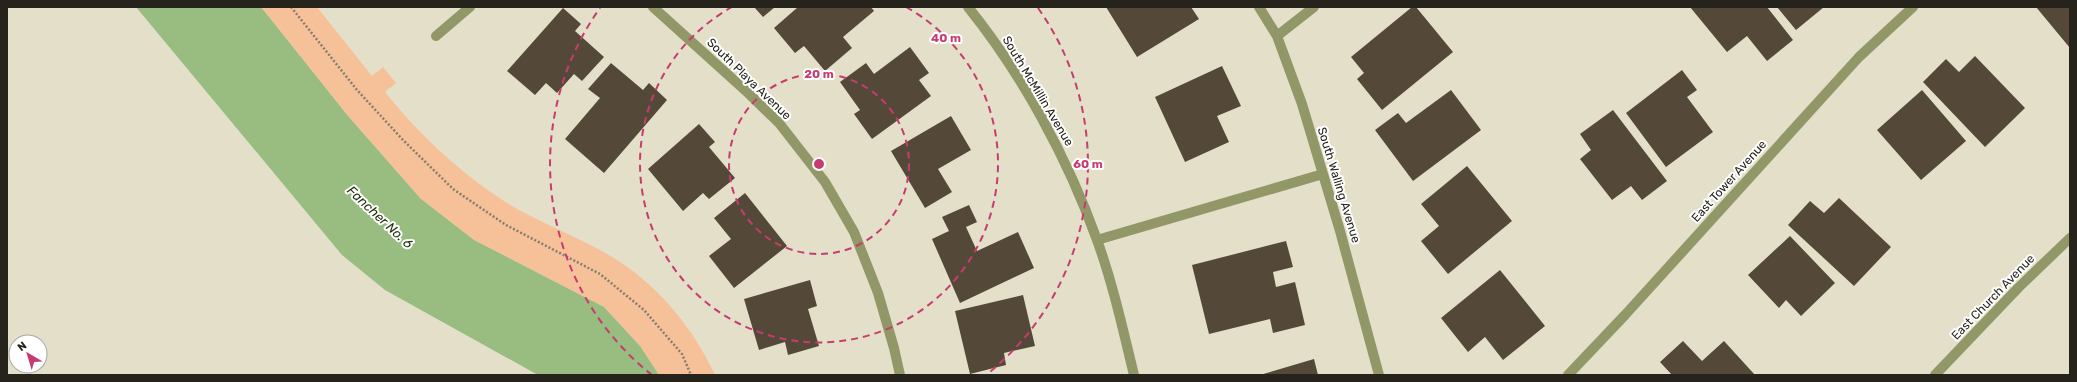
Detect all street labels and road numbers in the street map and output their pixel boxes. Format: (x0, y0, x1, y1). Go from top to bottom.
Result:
street label: South McMillin Avenue (1000, 33, 1077, 149)
street label: South Playa Avenue (704, 35, 794, 123)
street label: South Walling Avenue (1315, 126, 1363, 245)
street label: East Tower Avenue (1689, 137, 1770, 225)
street label: East Church Avenue (1949, 251, 2038, 343)

